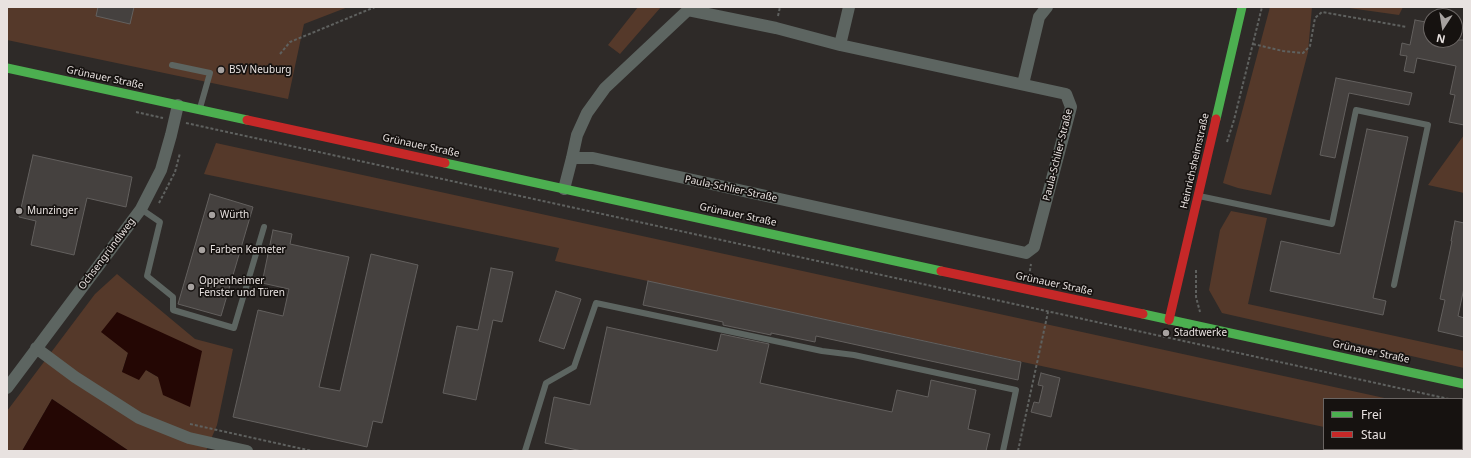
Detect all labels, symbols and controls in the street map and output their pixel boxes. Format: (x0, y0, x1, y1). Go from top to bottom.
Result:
north arrow (1423, 8, 1463, 48)
text: N (1435, 31, 1447, 48)
street label: Grünauer Straße (65, 64, 145, 92)
place label: BSV Neuburg (229, 64, 292, 76)
marker: BSV Neuburg (216, 65, 226, 75)
street label: Paula-Schlier-Straße (1041, 108, 1075, 202)
street label: Heinrichsheimstraße (1178, 112, 1212, 210)
street label: Grünauer Straße (381, 132, 461, 160)
street label: Paula-Schlier-Straße (684, 173, 778, 205)
street label: Grünauer Straße (698, 201, 778, 229)
place label: Munzinger (27, 205, 78, 217)
marker: Munzinger (14, 206, 24, 216)
place label: Würth (220, 209, 249, 221)
marker: Würth (207, 210, 217, 220)
street label: Ochsengründlweg (76, 216, 138, 292)
place label: Farben Kemeter (210, 244, 286, 256)
marker: Farben Kemeter (197, 245, 207, 255)
street label: Grünauer Straße (1014, 270, 1094, 298)
place label: Oppenheimer Fenster und Türen (199, 275, 285, 298)
marker: Oppenheimer Fenster und Türen (186, 282, 196, 292)
place label: Stadtwerke (1174, 327, 1227, 339)
marker: Stadtwerke (1161, 328, 1171, 338)
street label: Grünauer Straße (1331, 338, 1411, 366)
legend (1323, 398, 1463, 450)
text: Frei (1361, 406, 1382, 423)
text: Stau (1361, 426, 1386, 443)

